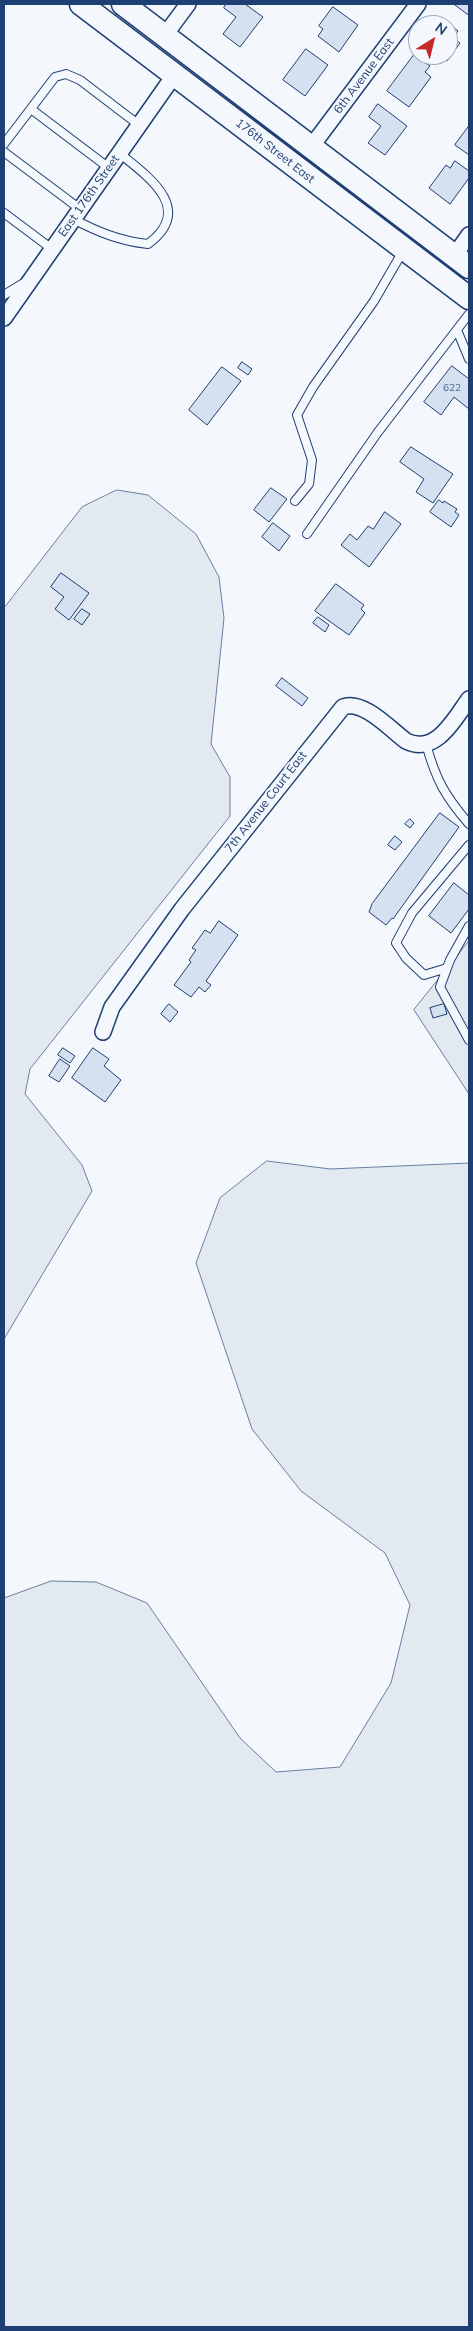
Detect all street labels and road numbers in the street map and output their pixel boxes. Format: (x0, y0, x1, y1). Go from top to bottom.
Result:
street label: 6th Avenue East (331, 35, 397, 117)
street label: 176th Street East (233, 116, 317, 186)
street label: East 176th Street (55, 152, 123, 240)
street label: 7th Avenue Court East (222, 749, 310, 855)

